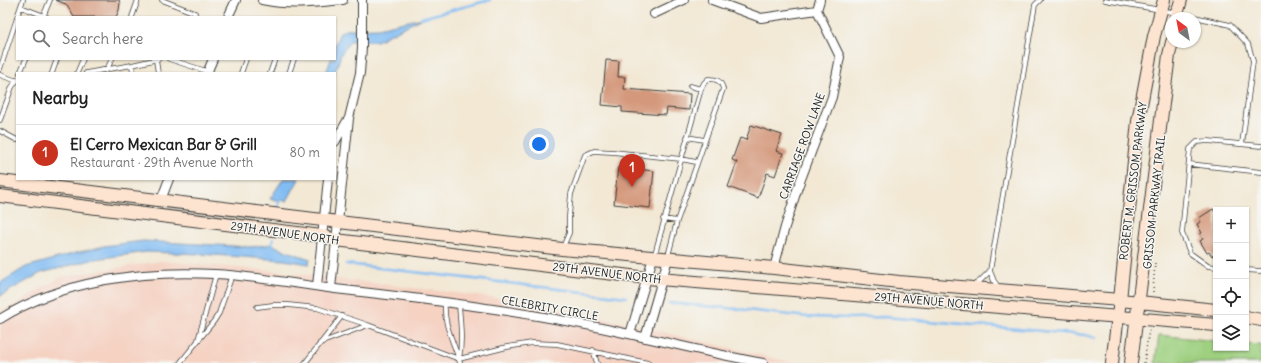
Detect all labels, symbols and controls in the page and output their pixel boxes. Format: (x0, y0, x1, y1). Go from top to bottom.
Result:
north arrow (1165, 12, 1201, 48)
search box (16, 16, 336, 60)
icon: search (30, 27, 52, 49)
text: Search here (62, 29, 143, 48)
text: Nearby (32, 87, 88, 109)
street label: CARRIAGE ROW LANE (776, 91, 828, 201)
street label: ROBERT M. GRISSOM PARKWAY (1116, 101, 1150, 261)
your location (529, 134, 549, 154)
street label: GRISSOM PARKWAY TRAIL (1140, 134, 1168, 270)
text: El Cerro Mexican Bar & Grill (70, 135, 257, 154)
text: 1 (42, 144, 48, 161)
text: 80 m (289, 144, 320, 161)
text: Restaurant · 29th Avenue North (70, 154, 253, 171)
pin: 1 (619, 154, 645, 187)
map controls (1213, 207, 1249, 351)
button: + (1213, 207, 1249, 243)
street label: 29TH AVENUE NORTH (230, 218, 340, 248)
button: − (1213, 243, 1249, 279)
street label: 29TH AVENUE NORTH (552, 259, 662, 287)
button: locate (1213, 279, 1249, 315)
street label: 29TH AVENUE NORTH (874, 289, 984, 313)
street label: CELEBRITY CIRCLE (500, 293, 600, 323)
button: layers (1213, 315, 1249, 351)

